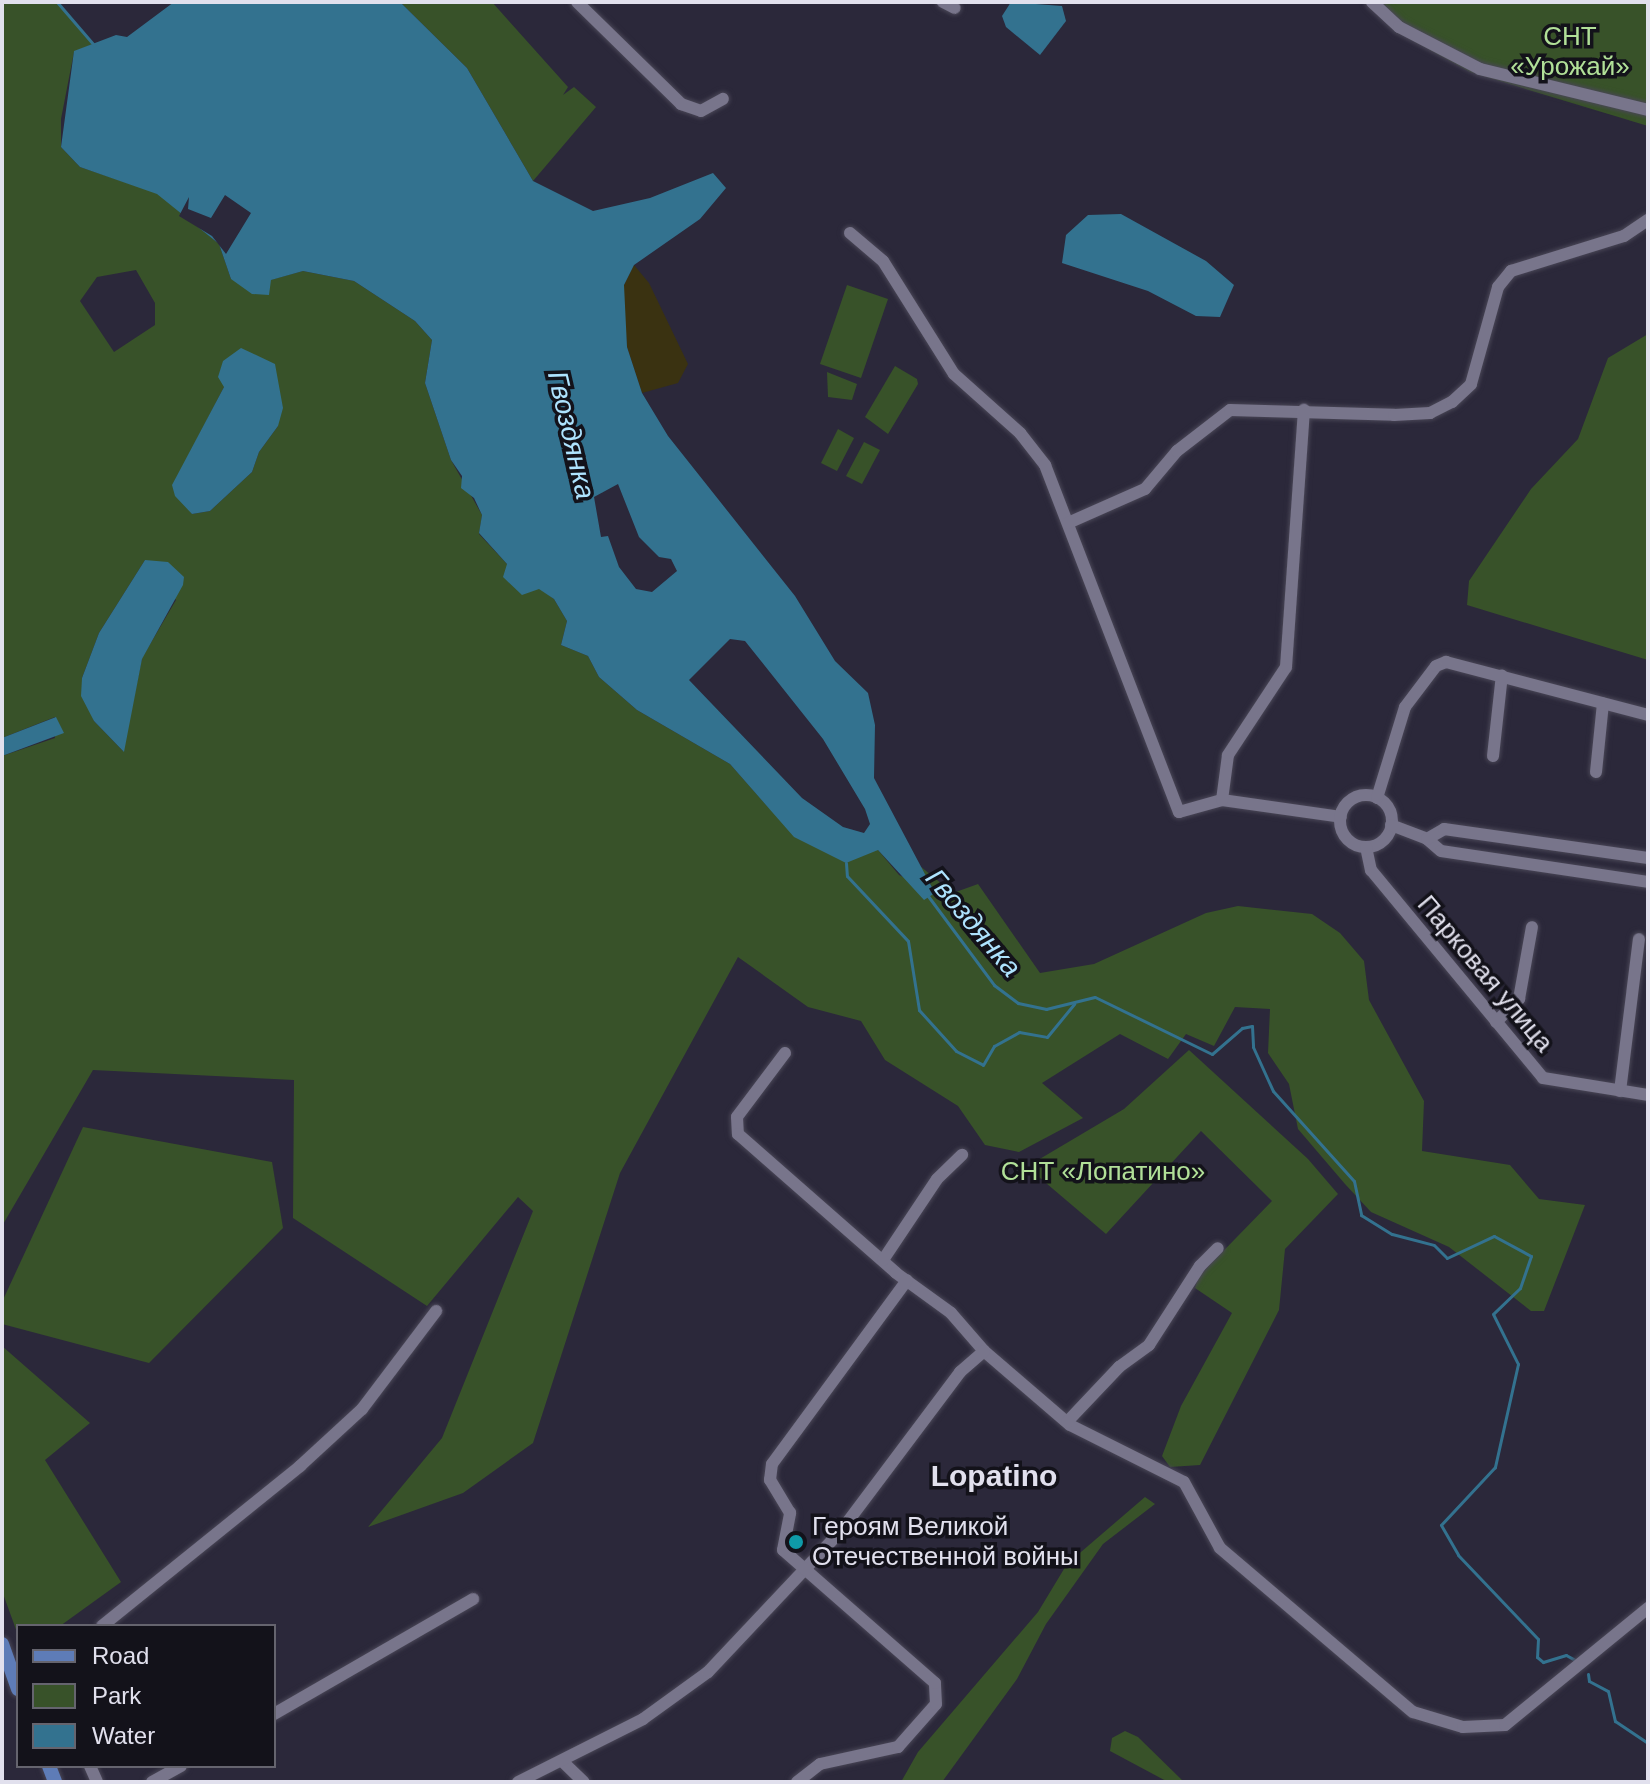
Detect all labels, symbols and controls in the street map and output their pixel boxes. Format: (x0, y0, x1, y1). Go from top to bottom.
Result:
park label: СНТ «Урожай» (1510, 21, 1630, 82)
water label: Гвоздянка (540, 368, 602, 502)
water label: Гвоздянка (918, 862, 1028, 984)
street label: Парковая улица (1411, 889, 1559, 1059)
park label: СНТ «Лопатино» (1001, 1156, 1205, 1188)
district label: Lopatino (931, 1458, 1057, 1494)
place label: Героям Великой Отечественной войны (812, 1511, 1079, 1572)
marker: Героям Великой Отечественной войны (787, 1533, 805, 1551)
legend (16, 1624, 276, 1768)
text: Road (92, 1642, 149, 1669)
text: Park (92, 1682, 141, 1709)
text: Water (92, 1722, 155, 1749)

